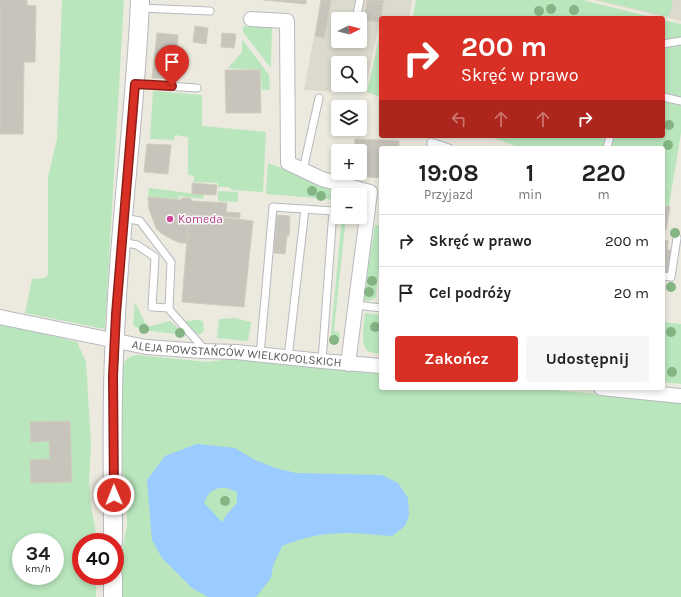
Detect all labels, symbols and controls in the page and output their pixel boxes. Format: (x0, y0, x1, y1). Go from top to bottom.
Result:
north arrow (331, 12, 367, 48)
map controls (331, 12, 367, 224)
text: 200 m (461, 30, 547, 63)
icon: right (395, 32, 447, 84)
pin (155, 45, 189, 86)
icon: arrive (161, 51, 183, 73)
button: search (331, 56, 367, 92)
text: Skręć w prawo (461, 64, 578, 86)
button: layers (331, 100, 367, 136)
icon: left (448, 108, 470, 130)
icon: ahead (490, 108, 512, 130)
icon: ahead (532, 108, 554, 130)
icon: right (574, 108, 596, 130)
button: + (331, 144, 367, 180)
text: 19:08 (418, 159, 479, 187)
text: 1 (526, 159, 534, 187)
text: 220 (581, 159, 626, 187)
text: Przyjazd (424, 187, 473, 202)
text: min (518, 187, 542, 202)
text: m (597, 187, 610, 202)
button: − (331, 188, 367, 224)
place label: Komeda (178, 212, 223, 226)
marker: Komeda (165, 214, 175, 224)
icon: right (395, 230, 417, 252)
text: Skręć w prawo (429, 232, 532, 250)
text: 200 m (605, 232, 649, 250)
icon: arrive (395, 282, 417, 304)
text: Cel podróży (429, 284, 511, 302)
text: 20 m (614, 284, 649, 302)
button: Zakończ (395, 336, 518, 382)
button: Udostępnij (526, 336, 649, 382)
street label: ALEJA POWSTAŃCÓW WIELKOPOLSKICH (131, 337, 342, 370)
position arrow (93, 474, 135, 516)
speed limit sign: 40 (72, 533, 124, 585)
text: 34 (26, 542, 50, 565)
text: km/h (25, 563, 51, 575)

